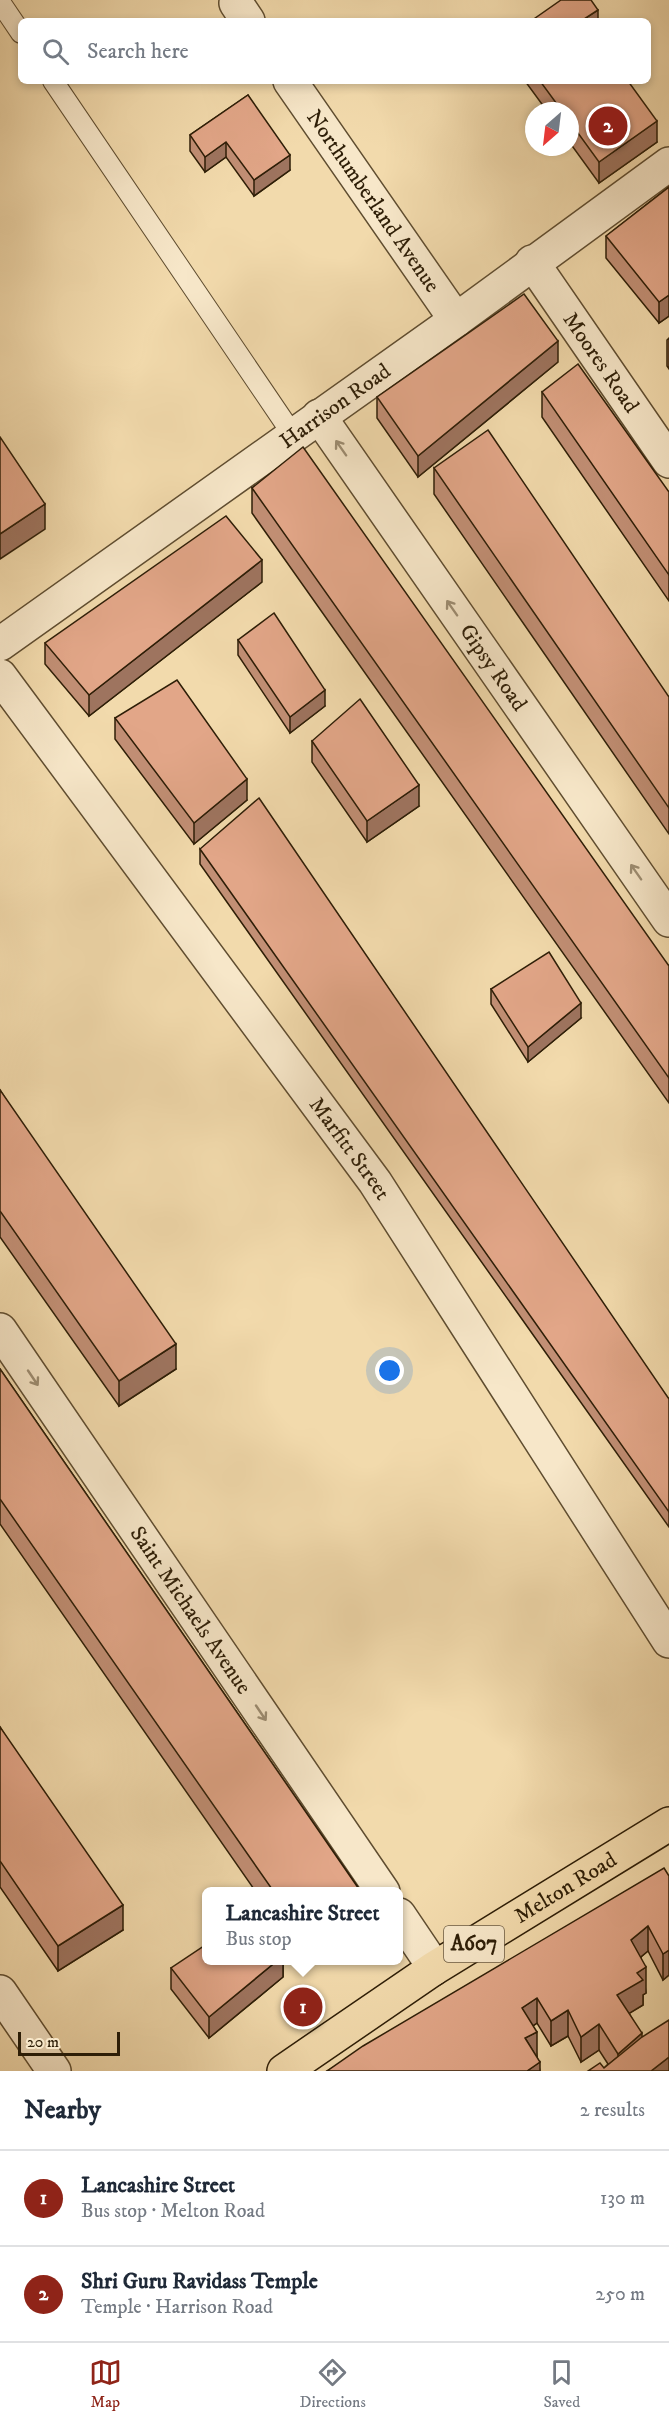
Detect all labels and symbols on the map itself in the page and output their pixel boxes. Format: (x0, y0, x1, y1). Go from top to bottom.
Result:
north arrow (525, 102, 579, 156)
street label: Northumberland Avenue (301, 104, 446, 297)
pin: 2 (588, 104, 628, 148)
street label: Moores Road (557, 307, 645, 418)
street label: Harrison Road (274, 357, 396, 455)
one-way arrow (335, 441, 347, 457)
one-way arrow (446, 601, 458, 617)
street label: Gipsy Road (454, 618, 533, 716)
one-way arrow (630, 864, 642, 881)
street label: Marfitt Street (303, 1092, 396, 1205)
your location (375, 1356, 404, 1385)
one-way arrow (27, 1369, 39, 1386)
street label: Saint Michaels Avenue (124, 1521, 258, 1699)
one-way arrow (255, 1704, 267, 1720)
street label: Melton Road (509, 1846, 622, 1929)
road number: A607 (444, 1926, 504, 1962)
pin: 1 (284, 1984, 322, 2030)
scale bar (18, 2029, 120, 2056)

